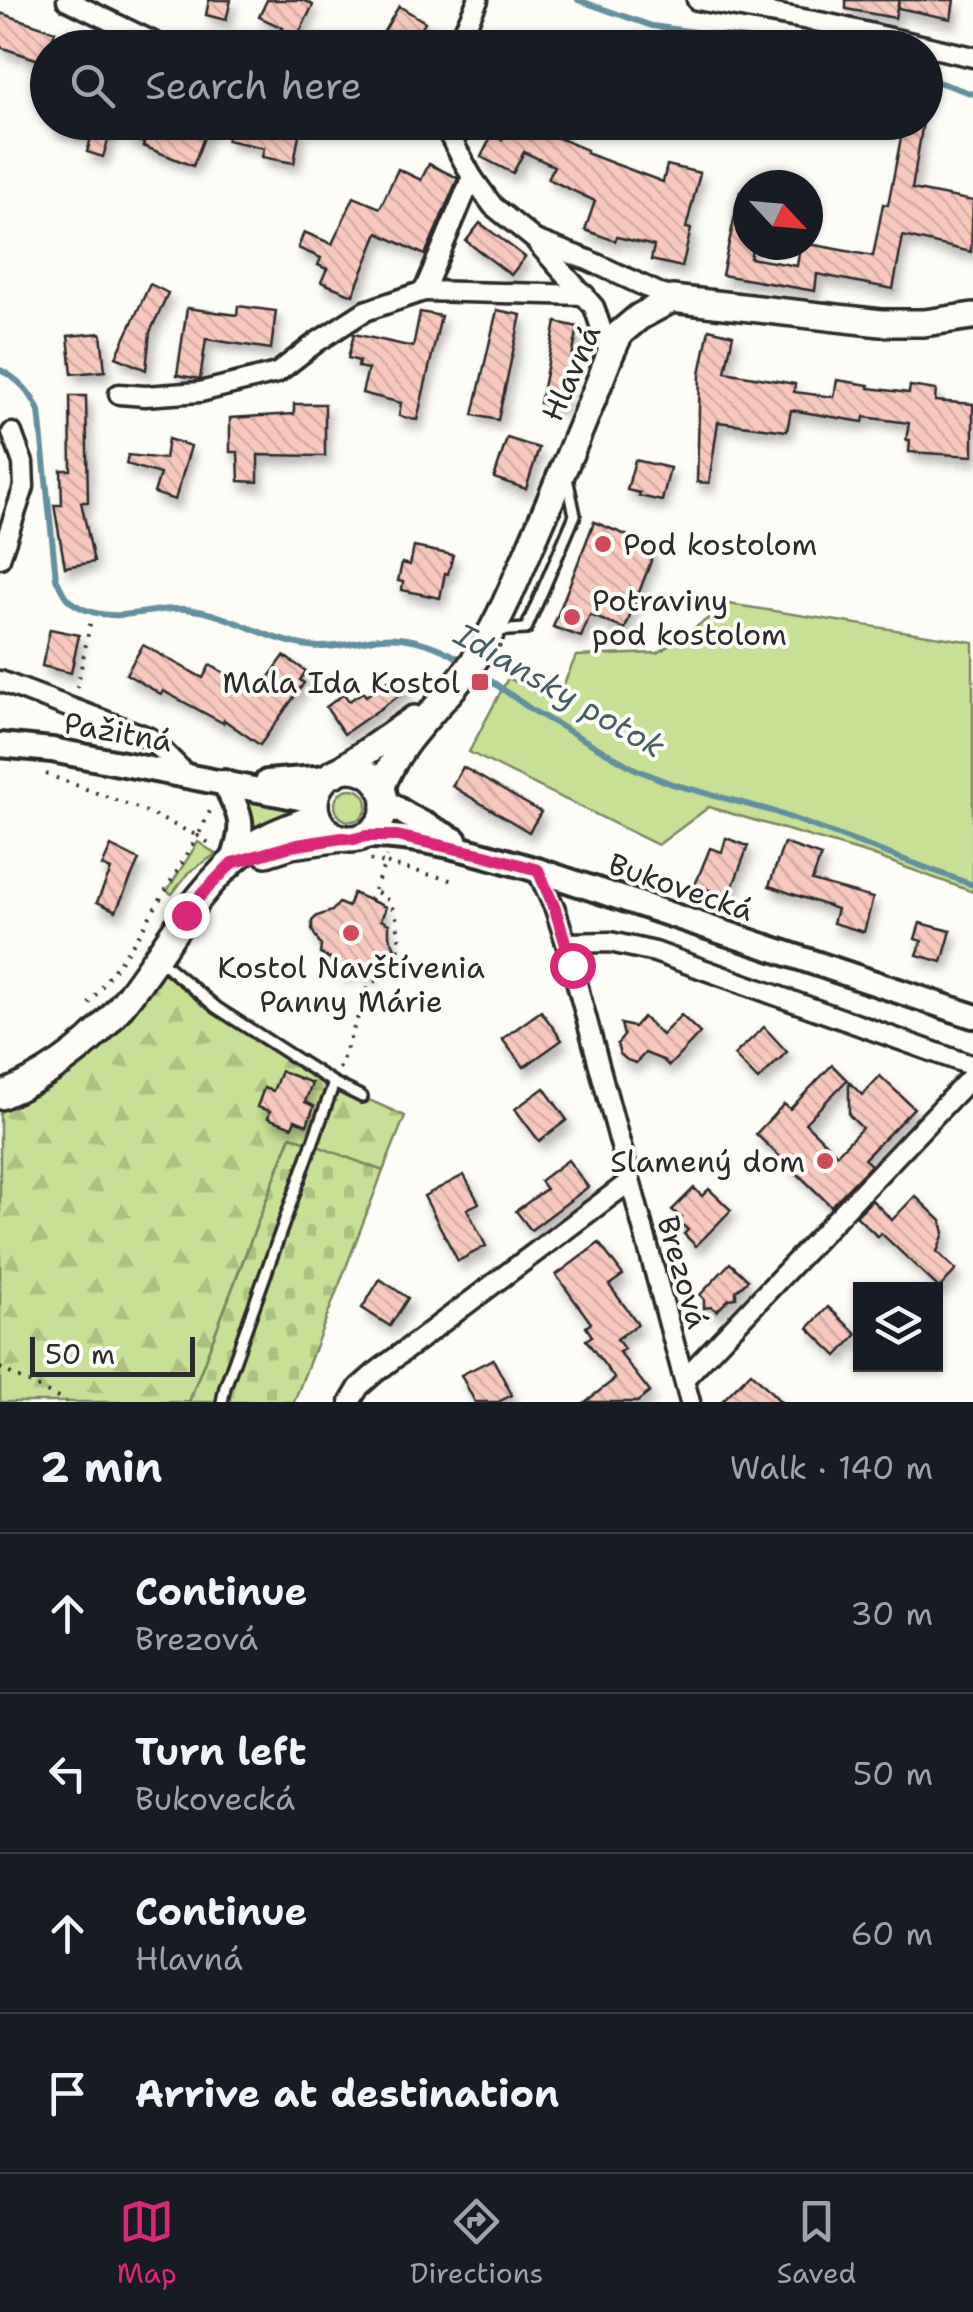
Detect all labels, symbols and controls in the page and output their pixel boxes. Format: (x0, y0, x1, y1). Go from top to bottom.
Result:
search box (30, 30, 943, 140)
icon: search (65, 58, 120, 113)
text: Search here (145, 60, 362, 111)
north arrow (733, 170, 823, 260)
street label: Hlavná (532, 318, 610, 428)
place label: Pod kostolom (623, 524, 817, 565)
marker: Pod kostolom (592, 533, 614, 555)
place label: Potraviny pod kostolom (592, 580, 787, 655)
marker: Potraviny pod kostolom (561, 606, 583, 628)
water label: Idiansky potok (446, 612, 673, 768)
place label: Mala Ida Kostol (222, 662, 460, 703)
marker: Mala Ida Kostol (469, 671, 491, 693)
street label: Pažitná (61, 702, 176, 762)
street label: Bukovecká (603, 843, 759, 931)
route end (164, 893, 210, 939)
marker: Kostol Navštívenia Panny Márie (340, 922, 362, 944)
route start (550, 943, 596, 989)
place label: Kostol Navštívenia Panny Márie (217, 947, 485, 1022)
place label: Slamený dom (610, 1141, 805, 1182)
marker: Slamený dom (814, 1150, 836, 1172)
street label: Brezová (647, 1211, 719, 1333)
map controls (853, 1282, 943, 1372)
button: layers (853, 1282, 943, 1372)
scale bar (30, 1332, 195, 1376)
text: 50 m (45, 1335, 115, 1373)
text: 2 min (40, 1439, 162, 1495)
text: Walk · 140 m (730, 1446, 933, 1489)
text: Continue (135, 1566, 307, 1617)
icon: ahead (40, 1586, 95, 1641)
text: 30 m (850, 1592, 933, 1635)
text: Brezová (135, 1617, 258, 1660)
text: Turn left (135, 1726, 307, 1777)
icon: left (40, 1746, 95, 1801)
text: 50 m (853, 1752, 933, 1795)
text: Bukovecká (135, 1777, 295, 1820)
text: Continue (135, 1886, 307, 1937)
icon: ahead (40, 1906, 95, 1961)
text: 60 m (851, 1912, 933, 1955)
text: Hlavná (135, 1937, 243, 1980)
icon: arrive (40, 2066, 95, 2121)
text: Arrive at destination (135, 2068, 559, 2119)
tab: Map (117, 2194, 177, 2292)
tab: Directions (410, 2194, 543, 2292)
tab: Saved (777, 2194, 856, 2292)

